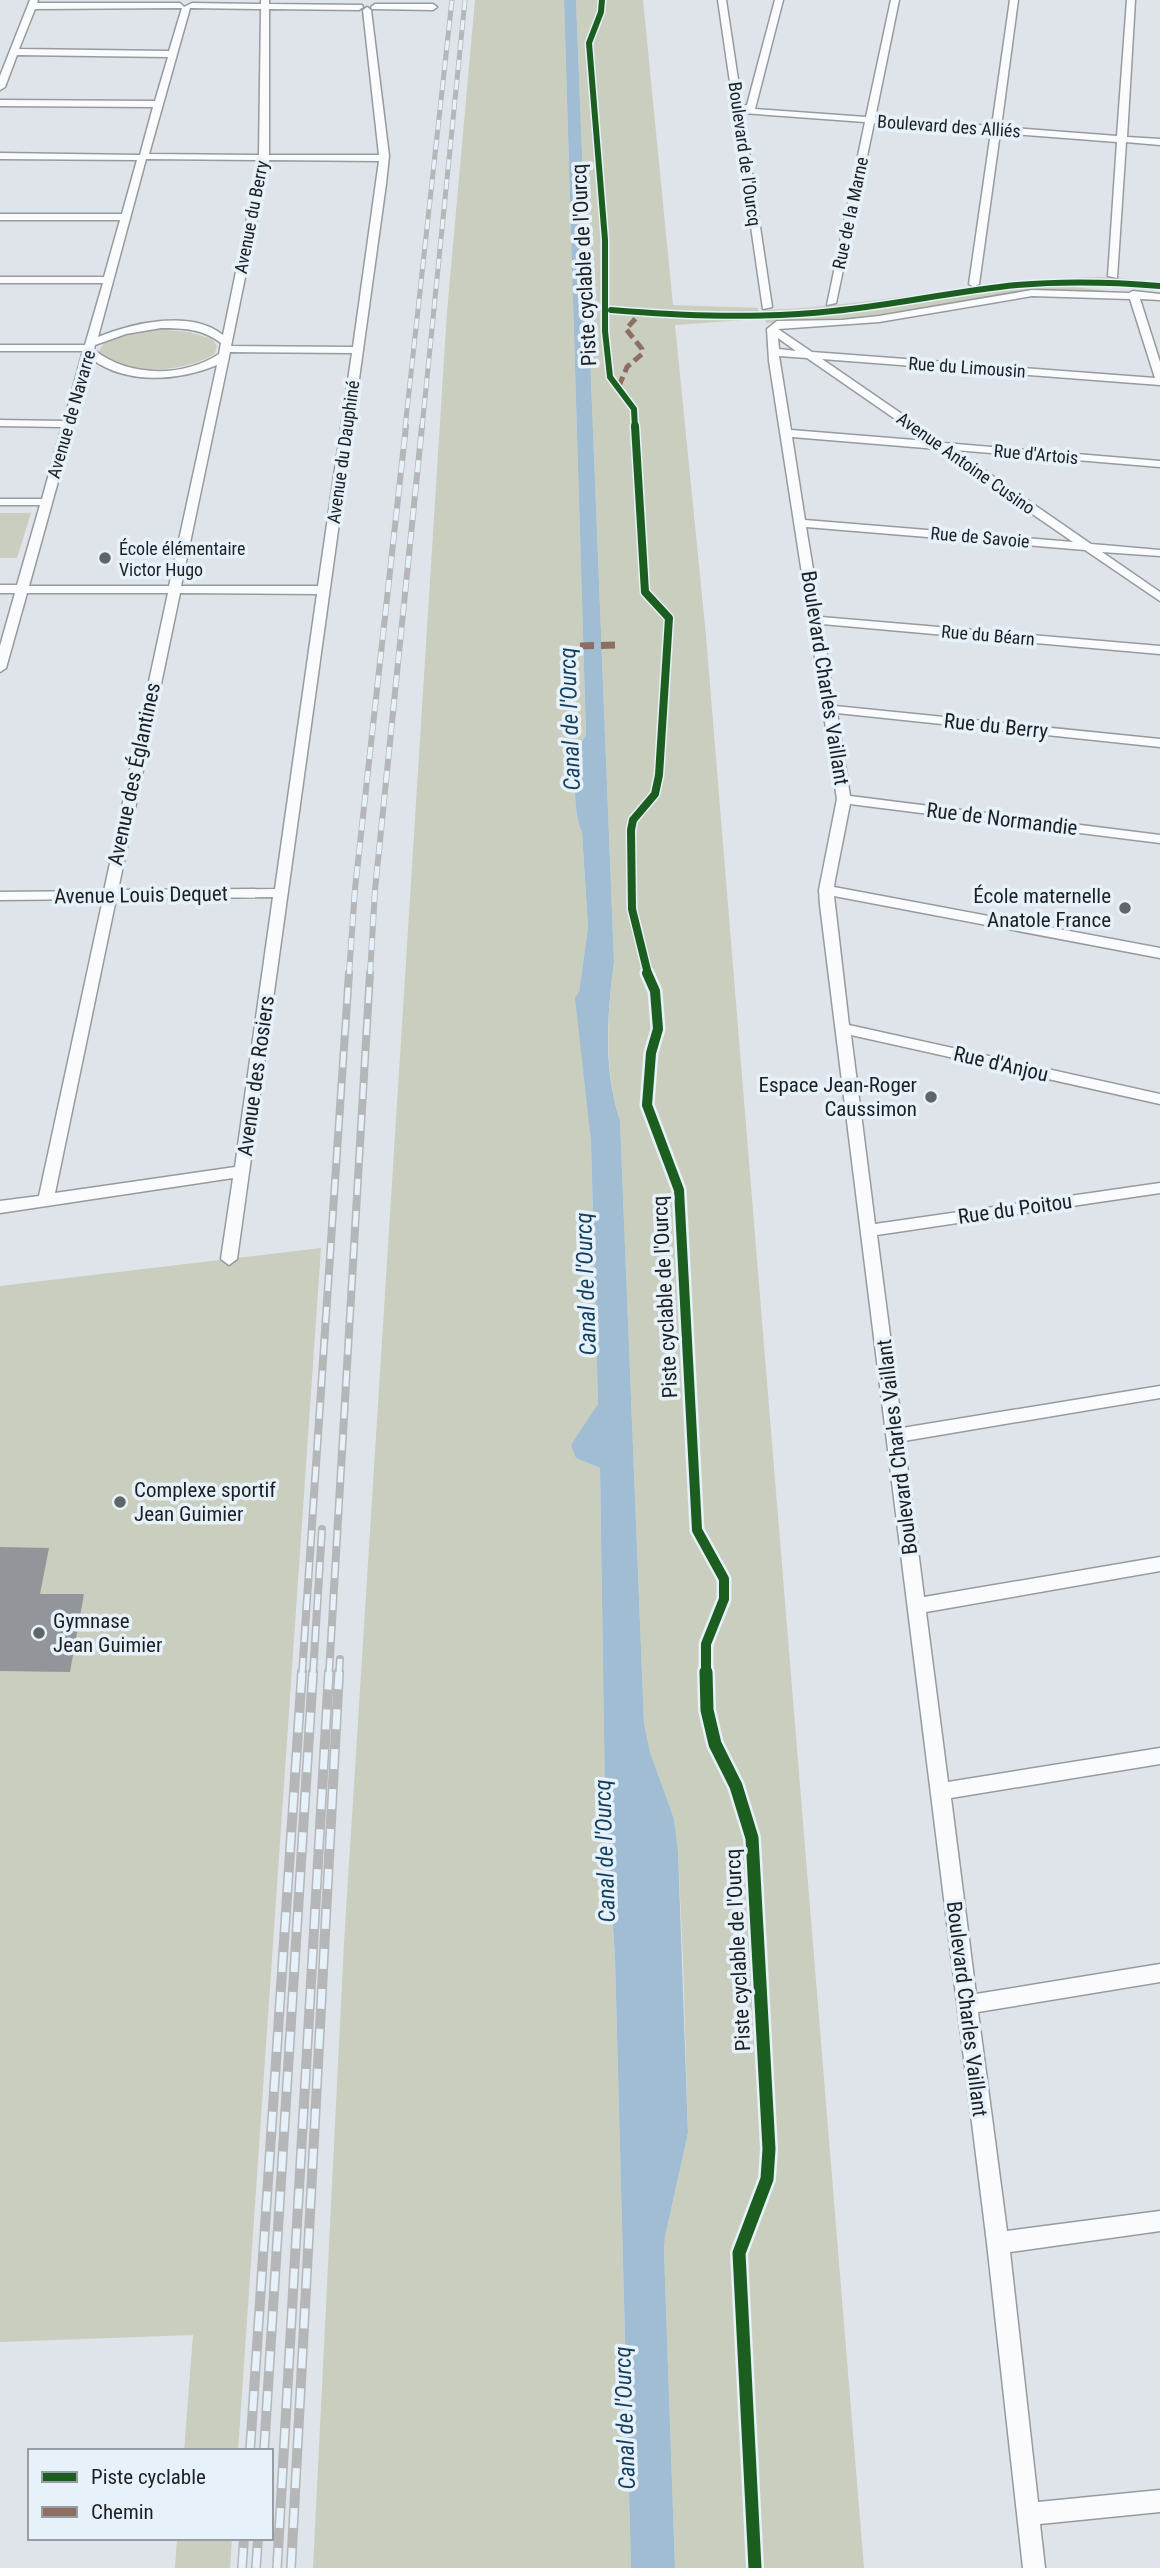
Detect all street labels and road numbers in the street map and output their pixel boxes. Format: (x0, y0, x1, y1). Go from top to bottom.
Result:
street label: Boulevard de l'Ourcq (724, 80, 766, 228)
street label: Boulevard des Alliés (877, 111, 1021, 141)
street label: Rue de la Marne (828, 155, 872, 271)
street label: Avenue du Berry (230, 158, 272, 275)
street label: Piste cyclable de l'Ourcq (567, 163, 601, 367)
street label: Avenue de Navarre (43, 347, 99, 481)
street label: Rue du Limousin (908, 352, 1026, 382)
street label: Avenue du Dauphiné (323, 379, 363, 525)
street label: Avenue Antoine Cusino (893, 407, 1039, 519)
street label: Rue d'Artois (993, 440, 1079, 468)
street label: Rue de Savoie (930, 522, 1030, 552)
street label: Boulevard Charles Vaillant (796, 569, 854, 787)
street label: Rue du Béarn (940, 620, 1036, 650)
street label: Avenue des Églantines (103, 680, 165, 868)
street label: Rue du Berry (943, 709, 1049, 743)
street label: Rue de Normandie (925, 798, 1079, 840)
street label: Avenue Louis Dequet (54, 881, 228, 909)
street label: Avenue des Rosiers (233, 994, 279, 1158)
street label: Rue d'Anjou (951, 1041, 1051, 1087)
street label: Rue du Poitou (956, 1189, 1074, 1229)
street label: Piste cyclable de l'Ourcq (648, 1195, 682, 1399)
street label: Boulevard Charles Vaillant (872, 1338, 922, 1556)
street label: Piste cyclable de l'Ourcq (721, 1848, 755, 2052)
street label: Boulevard Charles Vaillant (942, 1900, 992, 2118)

